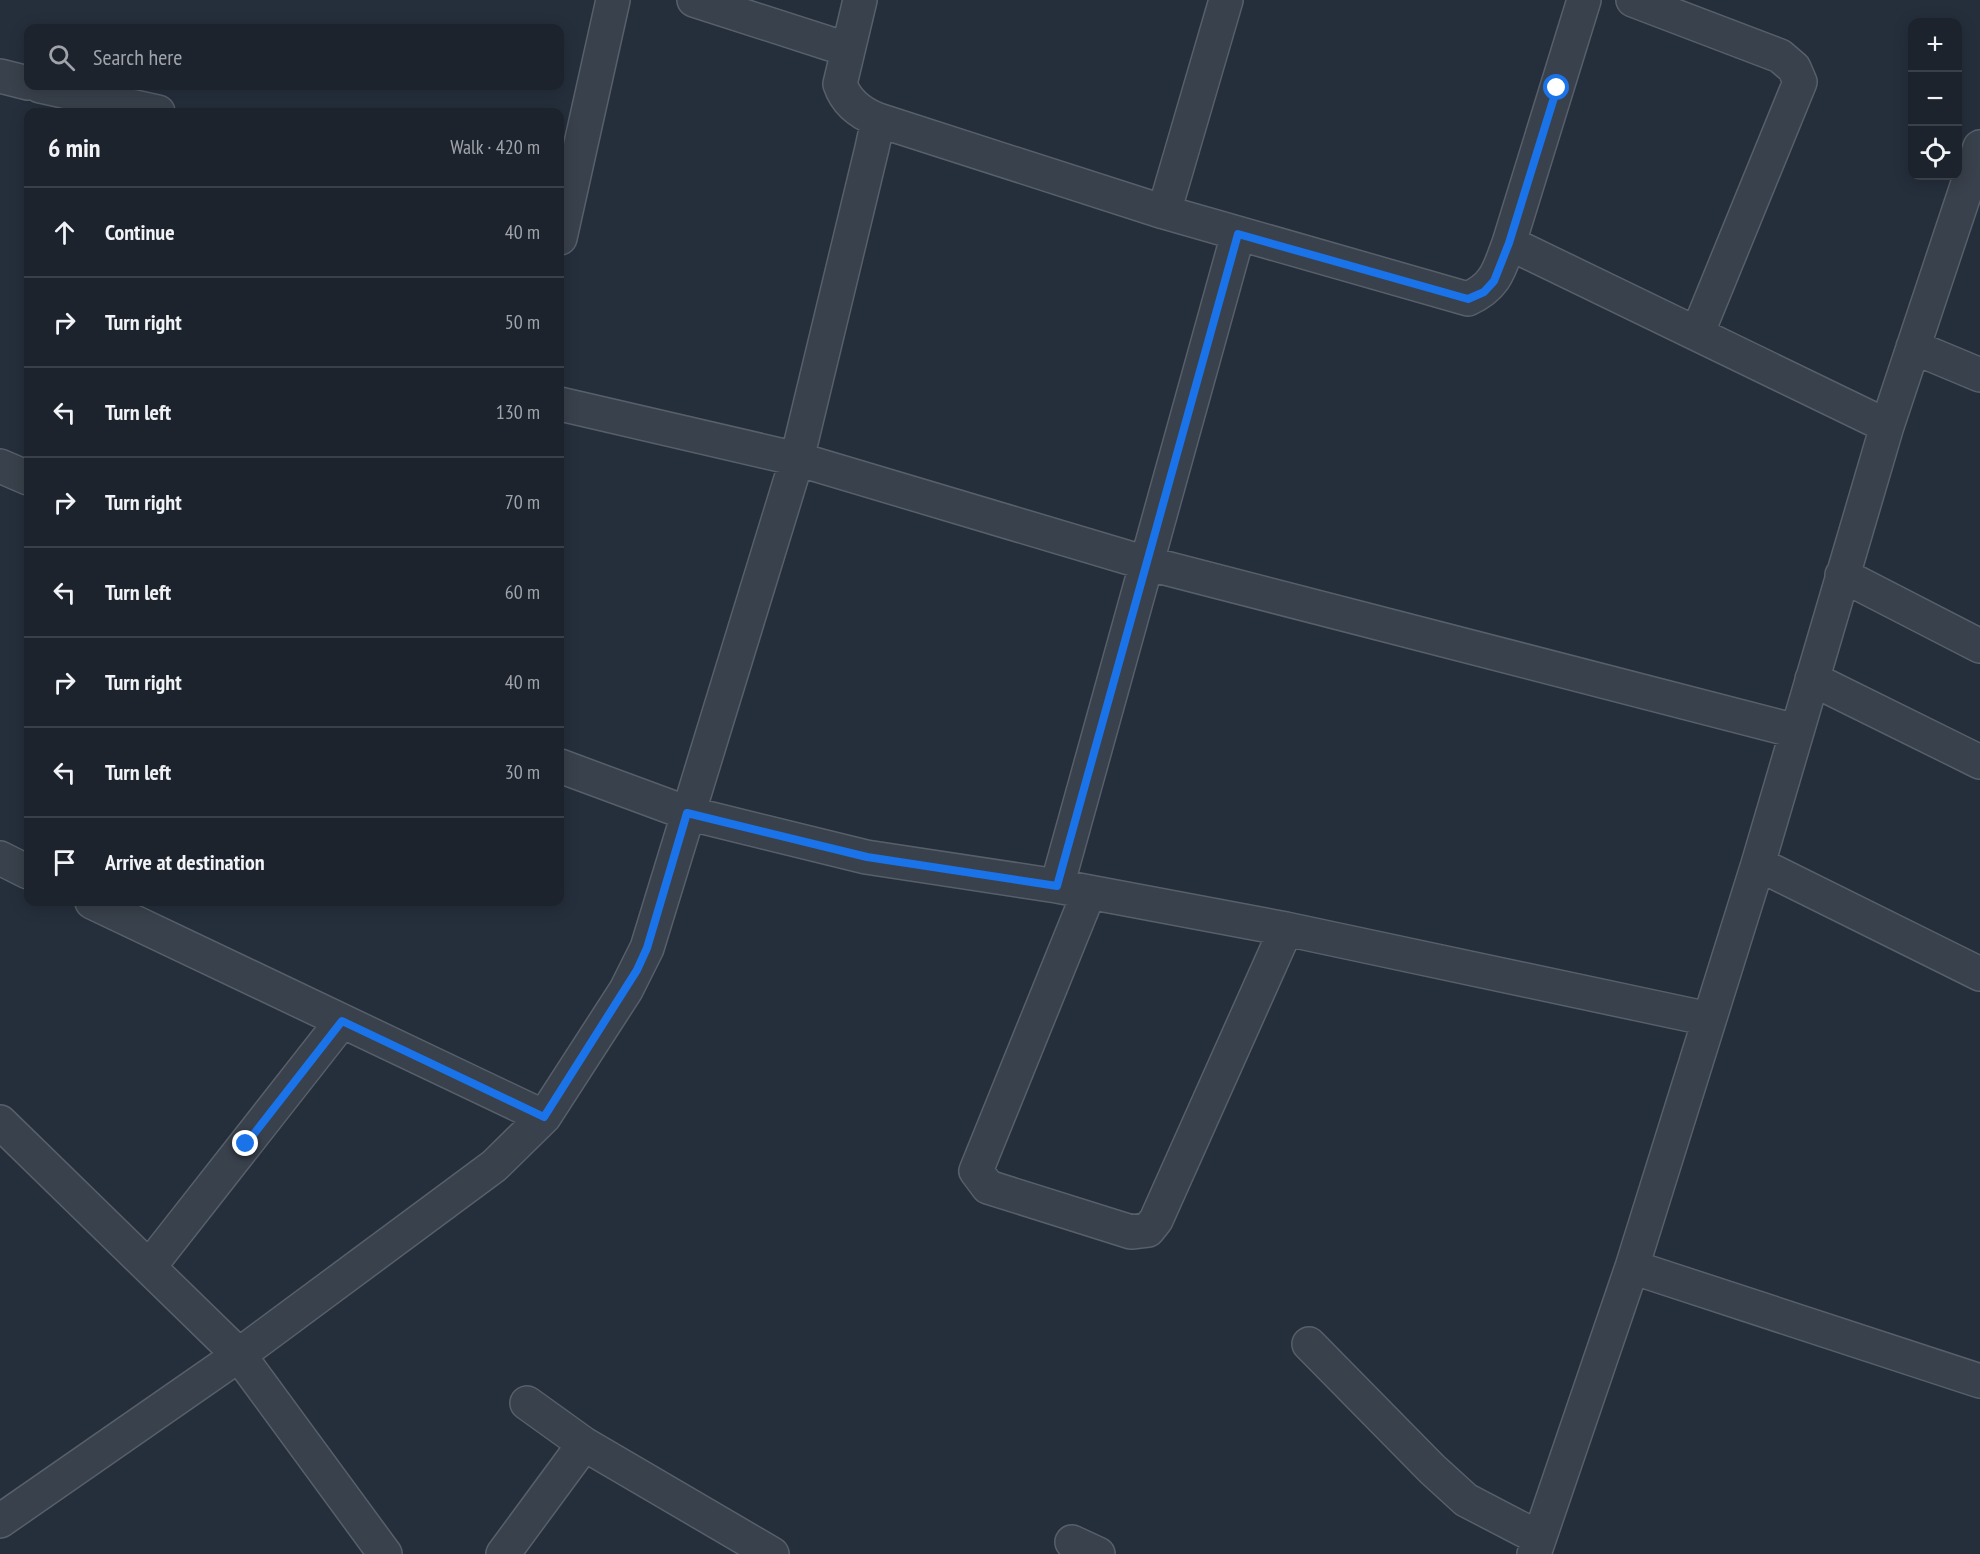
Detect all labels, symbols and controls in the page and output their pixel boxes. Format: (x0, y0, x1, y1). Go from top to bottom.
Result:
map controls (1908, 18, 1962, 180)
button: + (1908, 18, 1962, 72)
search box (24, 24, 564, 90)
icon: search (45, 41, 78, 74)
text: Search here (93, 43, 182, 71)
button: − (1908, 72, 1962, 126)
route start (1543, 74, 1569, 100)
button: locate (1908, 126, 1962, 180)
text: 6 min (48, 131, 101, 164)
text: Walk · 420 m (450, 134, 540, 160)
icon: ahead (48, 216, 81, 249)
text: Continue (105, 218, 175, 246)
text: 40 m (505, 219, 540, 245)
icon: right (48, 306, 81, 339)
text: Turn right (105, 308, 182, 336)
text: 50 m (505, 309, 540, 335)
icon: left (48, 396, 81, 429)
text: Turn left (105, 398, 171, 426)
text: 130 m (496, 399, 540, 425)
icon: right (48, 486, 81, 519)
text: Turn right (105, 488, 182, 516)
text: 70 m (505, 489, 540, 515)
icon: left (48, 576, 81, 609)
text: Turn left (105, 578, 171, 606)
text: 60 m (505, 579, 540, 605)
icon: right (48, 666, 81, 699)
text: Turn right (105, 668, 182, 696)
text: 40 m (505, 669, 540, 695)
icon: left (48, 756, 81, 789)
text: Turn left (105, 758, 171, 786)
text: 30 m (505, 759, 540, 785)
icon: arrive (48, 846, 81, 879)
text: Arrive at destination (105, 848, 265, 876)
route end (232, 1130, 258, 1156)

